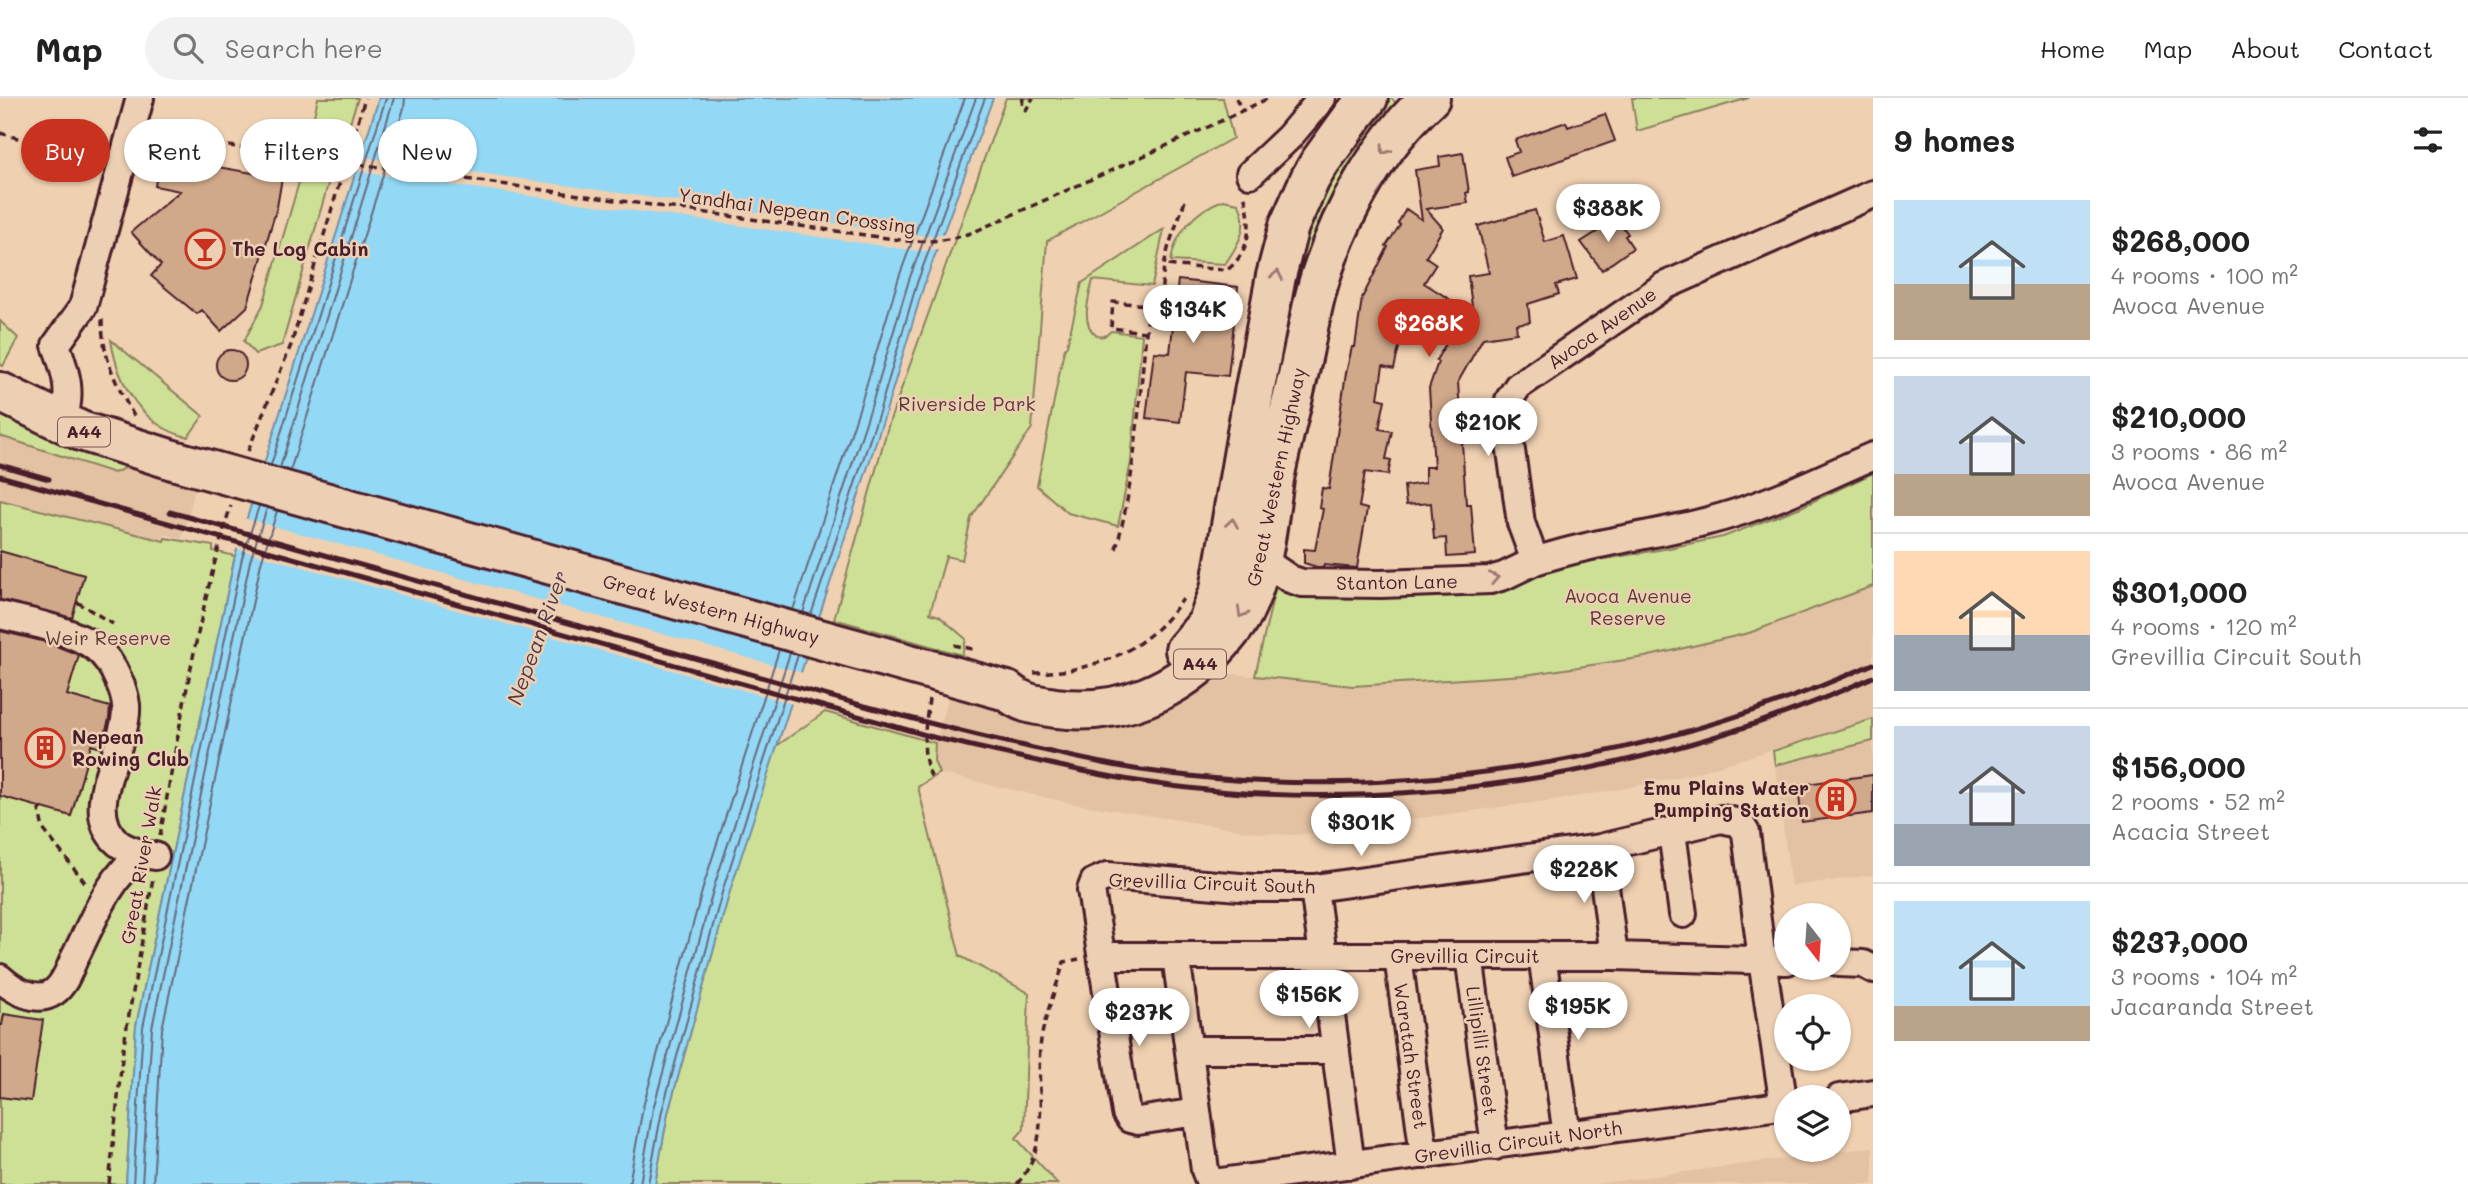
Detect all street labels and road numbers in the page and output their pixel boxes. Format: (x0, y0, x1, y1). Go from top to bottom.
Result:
street label: Yandhai Nepean Crossing (677, 181, 917, 240)
street label: Avoca Avenue (1542, 281, 1661, 374)
street label: Great Western Highway (1240, 365, 1311, 589)
road number: A44 (58, 418, 110, 446)
street label: Great Western Highway (600, 568, 822, 649)
street label: Stanton Lane (1336, 568, 1458, 595)
road number: A44 (1174, 650, 1226, 678)
street label: Great River Walk (114, 784, 167, 946)
street label: Grevillia Circuit South (1108, 866, 1316, 899)
street label: Grevillia Circuit (1390, 943, 1540, 968)
street label: Waratah Street (1389, 981, 1434, 1131)
street label: Lillipilli Street (1461, 985, 1504, 1117)
street label: Grevillia Circuit North (1413, 1115, 1623, 1168)

